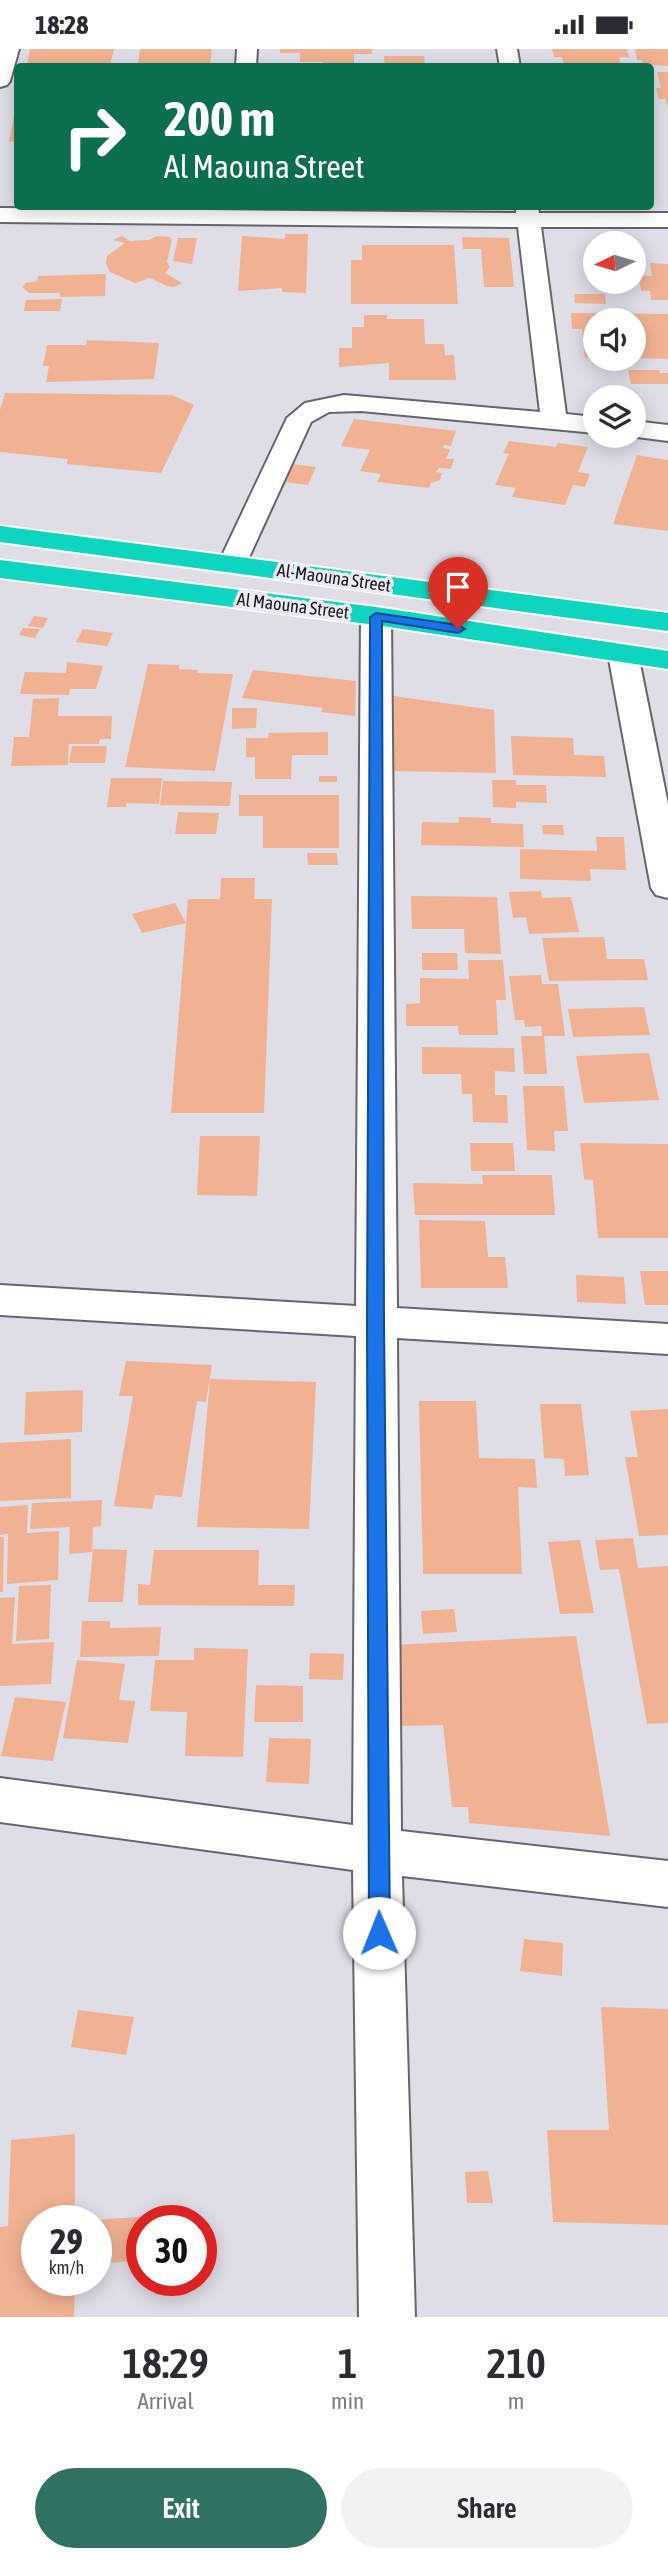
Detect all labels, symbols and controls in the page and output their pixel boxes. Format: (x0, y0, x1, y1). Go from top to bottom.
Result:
text: 18:28 (35, 10, 89, 40)
text: 200 m (164, 90, 275, 146)
icon: right (49, 91, 140, 182)
text: Al Maouna Street (164, 148, 364, 185)
north arrow (583, 231, 646, 294)
map controls (583, 231, 646, 448)
button: sound (583, 308, 646, 371)
button: layers (583, 385, 646, 448)
pin (428, 557, 488, 629)
street label: Al-Maouna Street (276, 559, 392, 596)
icon: arrive (439, 568, 477, 606)
street label: Al Maouna Street (236, 588, 350, 623)
position arrow (342, 1896, 416, 1970)
speed limit sign: 30 (126, 2205, 217, 2296)
text: 29 (50, 2221, 83, 2261)
text: km/h (49, 2257, 84, 2278)
text: 18:29 (122, 2339, 209, 2387)
text: 1 (338, 2339, 357, 2387)
text: 210 (486, 2339, 546, 2387)
text: Arrival (137, 2388, 194, 2414)
text: min (331, 2388, 364, 2414)
text: m (508, 2388, 524, 2414)
button: Exit (35, 2468, 327, 2548)
button: Share (341, 2468, 633, 2548)

